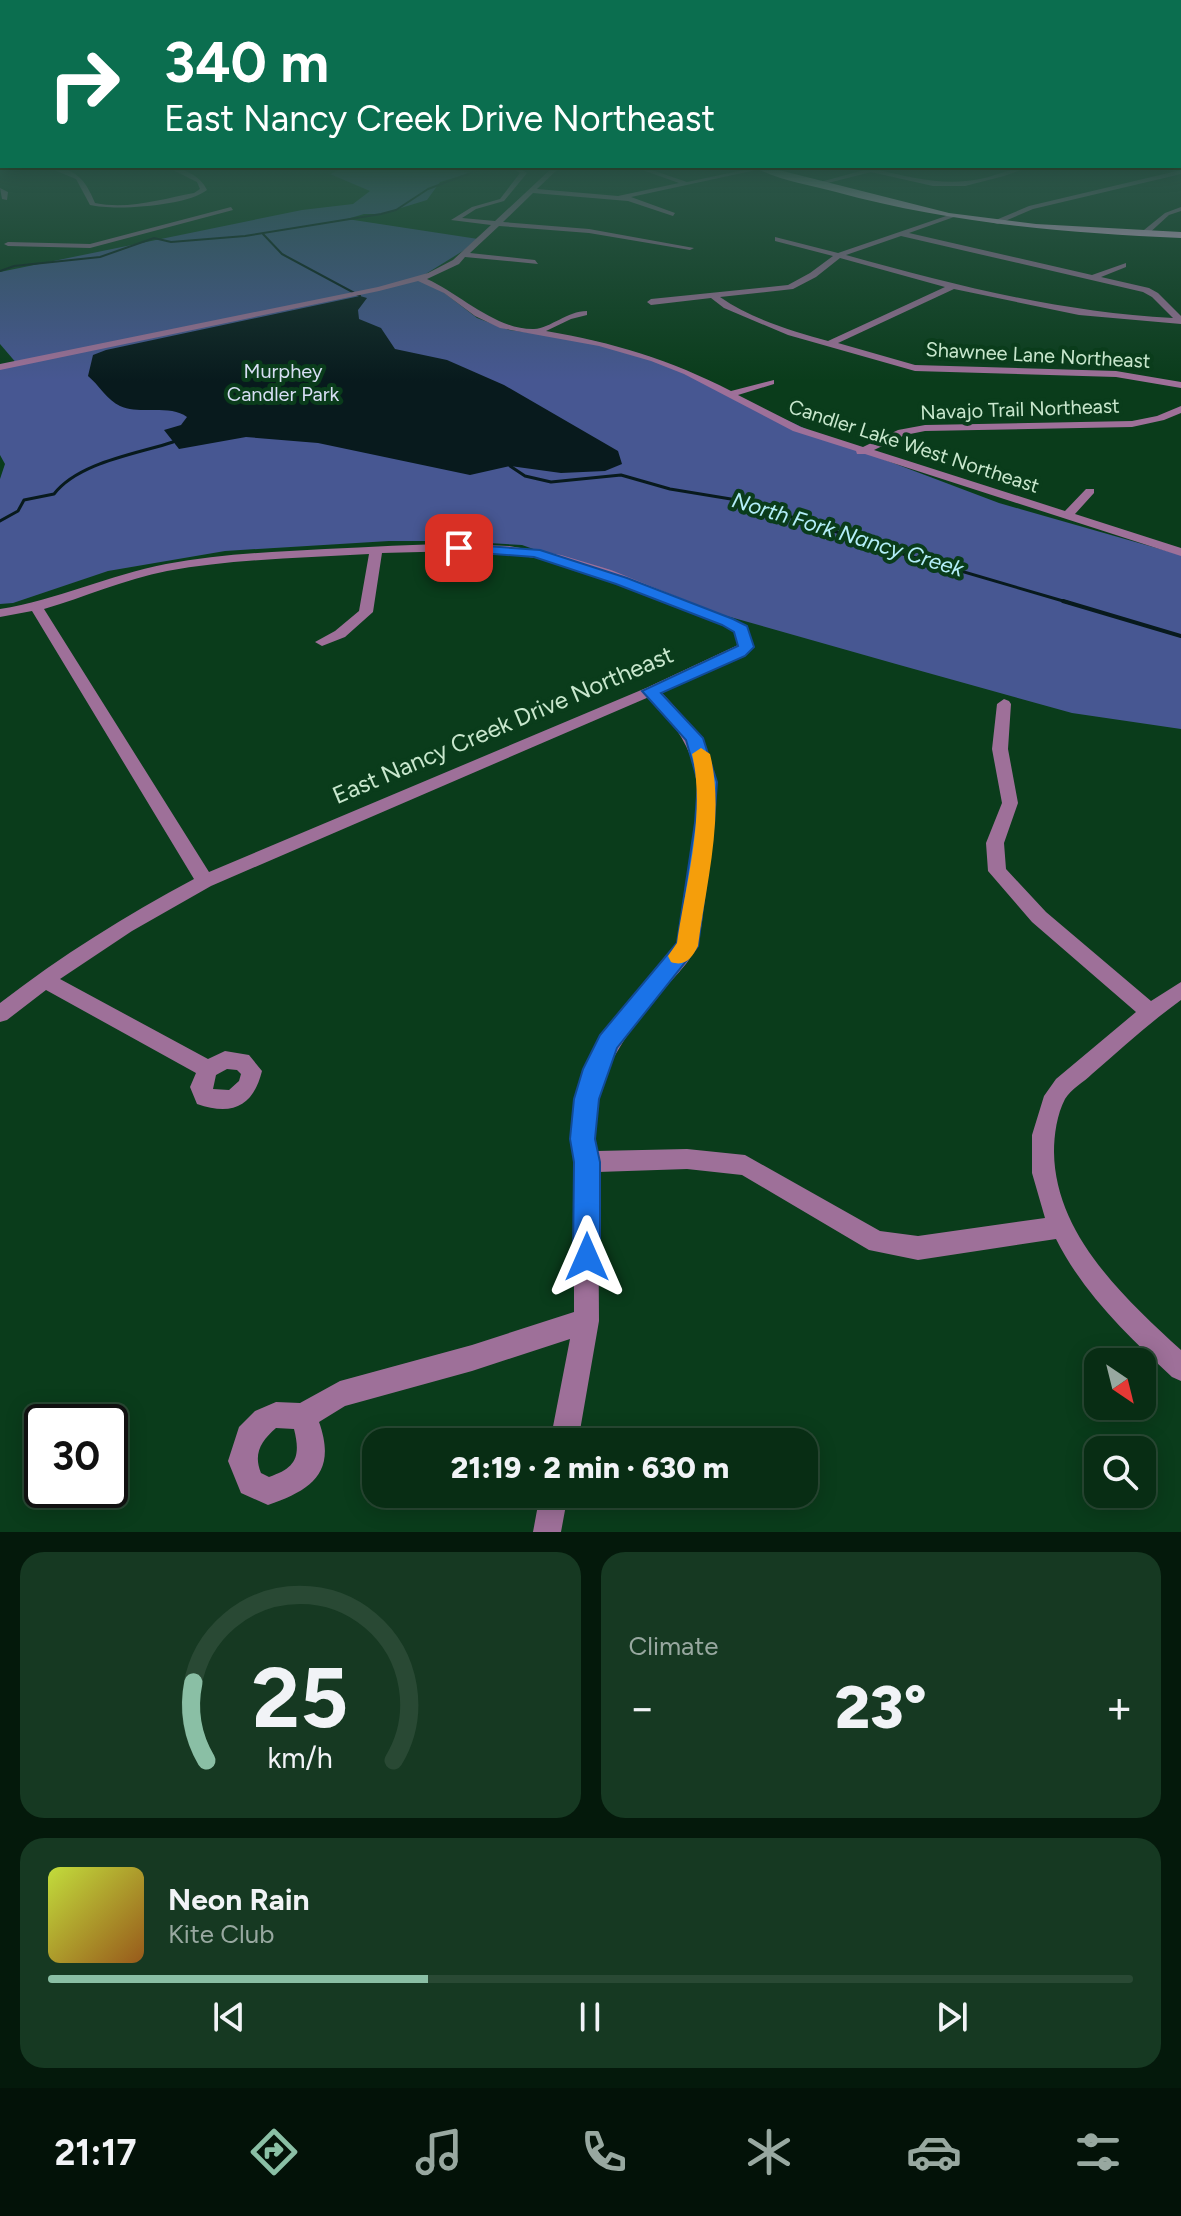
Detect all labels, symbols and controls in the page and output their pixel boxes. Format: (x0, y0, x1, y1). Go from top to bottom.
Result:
text: 340 m (164, 29, 329, 96)
icon: right (32, 32, 136, 136)
text: East Nancy Creek Drive Northeast (164, 97, 715, 140)
street label: Shawnee Lane Northeast (925, 337, 1151, 373)
park label: Murphey Candler Park (227, 359, 340, 406)
street label: Candler Lake West Northeast (786, 394, 1042, 498)
street label: Navajo Trail Northeast (920, 394, 1120, 424)
water label: North Fork Nancy Creek (729, 486, 968, 583)
pin (425, 514, 493, 582)
icon: arrive (437, 526, 481, 570)
street label: East Nancy Creek Drive Northeast (328, 639, 678, 810)
position arrow (545, 1215, 629, 1299)
north arrow (1084, 1348, 1156, 1420)
map controls (1084, 1348, 1156, 1508)
speed limit sign: 30 (24, 1404, 128, 1508)
button: search (1084, 1436, 1156, 1508)
text: 21:19 · 2 min · 630 m (451, 1449, 729, 1486)
text: Climate (629, 1630, 718, 1662)
text: 25 (252, 1648, 349, 1748)
text: 23° (835, 1671, 927, 1743)
text: − (629, 1681, 656, 1734)
text: + (1106, 1681, 1133, 1734)
text: km/h (268, 1741, 333, 1775)
text: Neon Rain (168, 1881, 310, 1918)
text: Kite Club (168, 1918, 274, 1950)
icon: previous (207, 1995, 251, 2039)
icon: pause (568, 1995, 612, 2039)
icon: next (930, 1995, 974, 2039)
icon: directions (246, 2124, 302, 2180)
icon: music (411, 2124, 467, 2180)
icon: phone (576, 2124, 632, 2180)
icon: climate (741, 2124, 797, 2180)
icon: car (906, 2124, 962, 2180)
icon: filters (1070, 2124, 1126, 2180)
text: 21:17 (54, 2131, 137, 2174)

